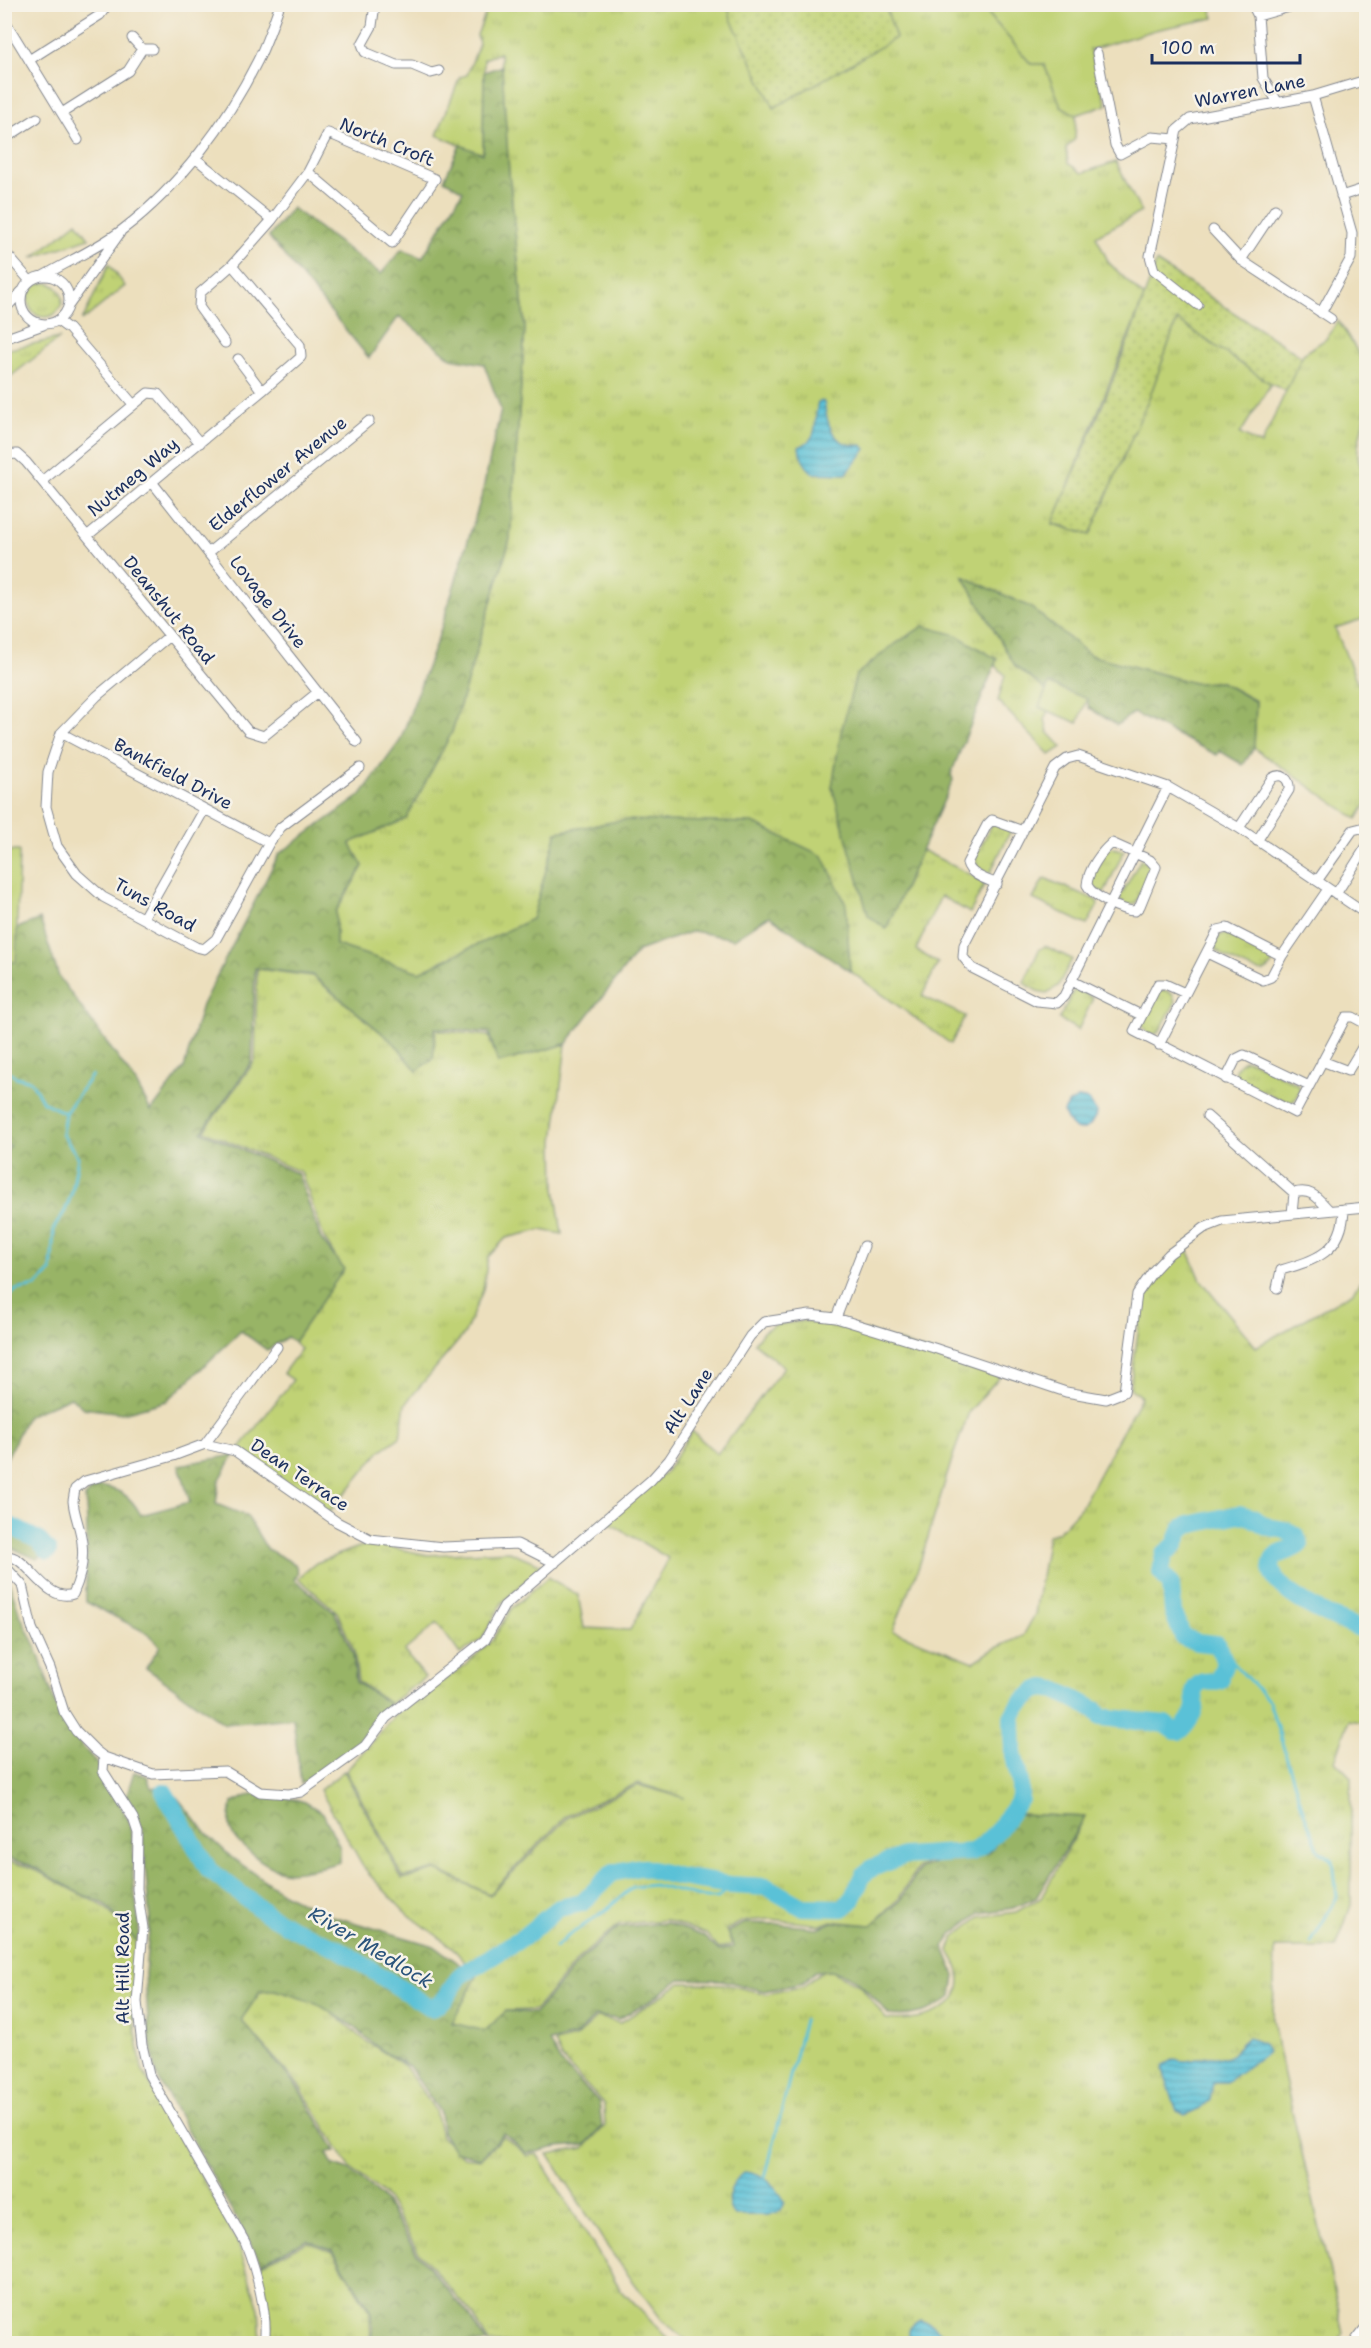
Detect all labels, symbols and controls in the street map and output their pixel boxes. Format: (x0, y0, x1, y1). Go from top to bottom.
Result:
scale bar (1152, 27, 1300, 65)
text: 100 m (1161, 36, 1215, 60)
street label: Warren Lane (1193, 69, 1307, 113)
street label: North Croft (336, 112, 438, 172)
street label: Elderflower Avenue (204, 411, 352, 537)
street label: Nutmeg Way (82, 432, 184, 522)
street label: Deanshut Road (118, 551, 220, 669)
street label: Lovage Drive (224, 551, 312, 653)
street label: Bankfield Drive (109, 733, 237, 815)
street label: Tuns Road (110, 873, 200, 937)
street label: Alt Lane (658, 1363, 718, 1439)
street label: Dean Terrace (246, 1433, 354, 1517)
water label: River Medlock (304, 1900, 438, 1995)
street label: Alt Hill Road (111, 1912, 135, 2024)

